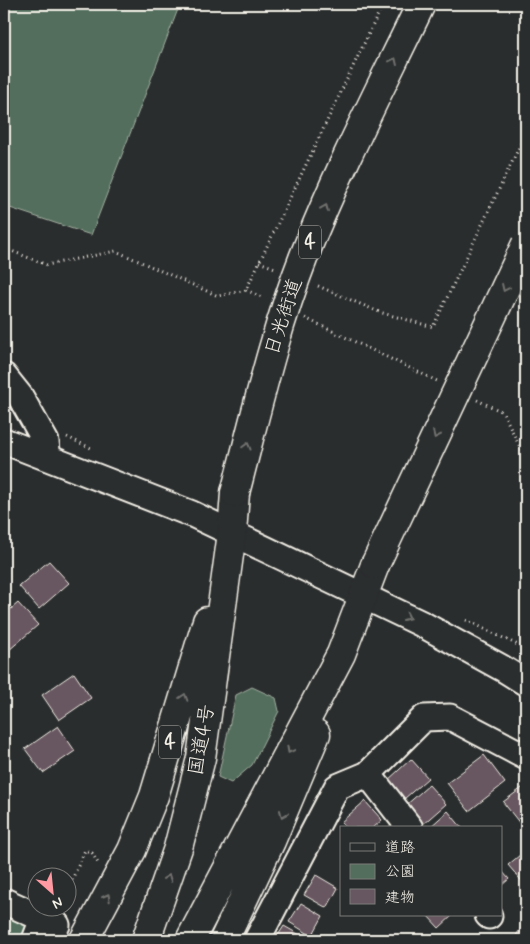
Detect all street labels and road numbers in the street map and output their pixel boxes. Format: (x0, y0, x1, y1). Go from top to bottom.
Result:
road number: 4 (299, 226, 321, 258)
street label: 日光街道 (259, 275, 309, 359)
street label: 国道4号 (182, 702, 222, 778)
road number: 4 (159, 726, 181, 759)

